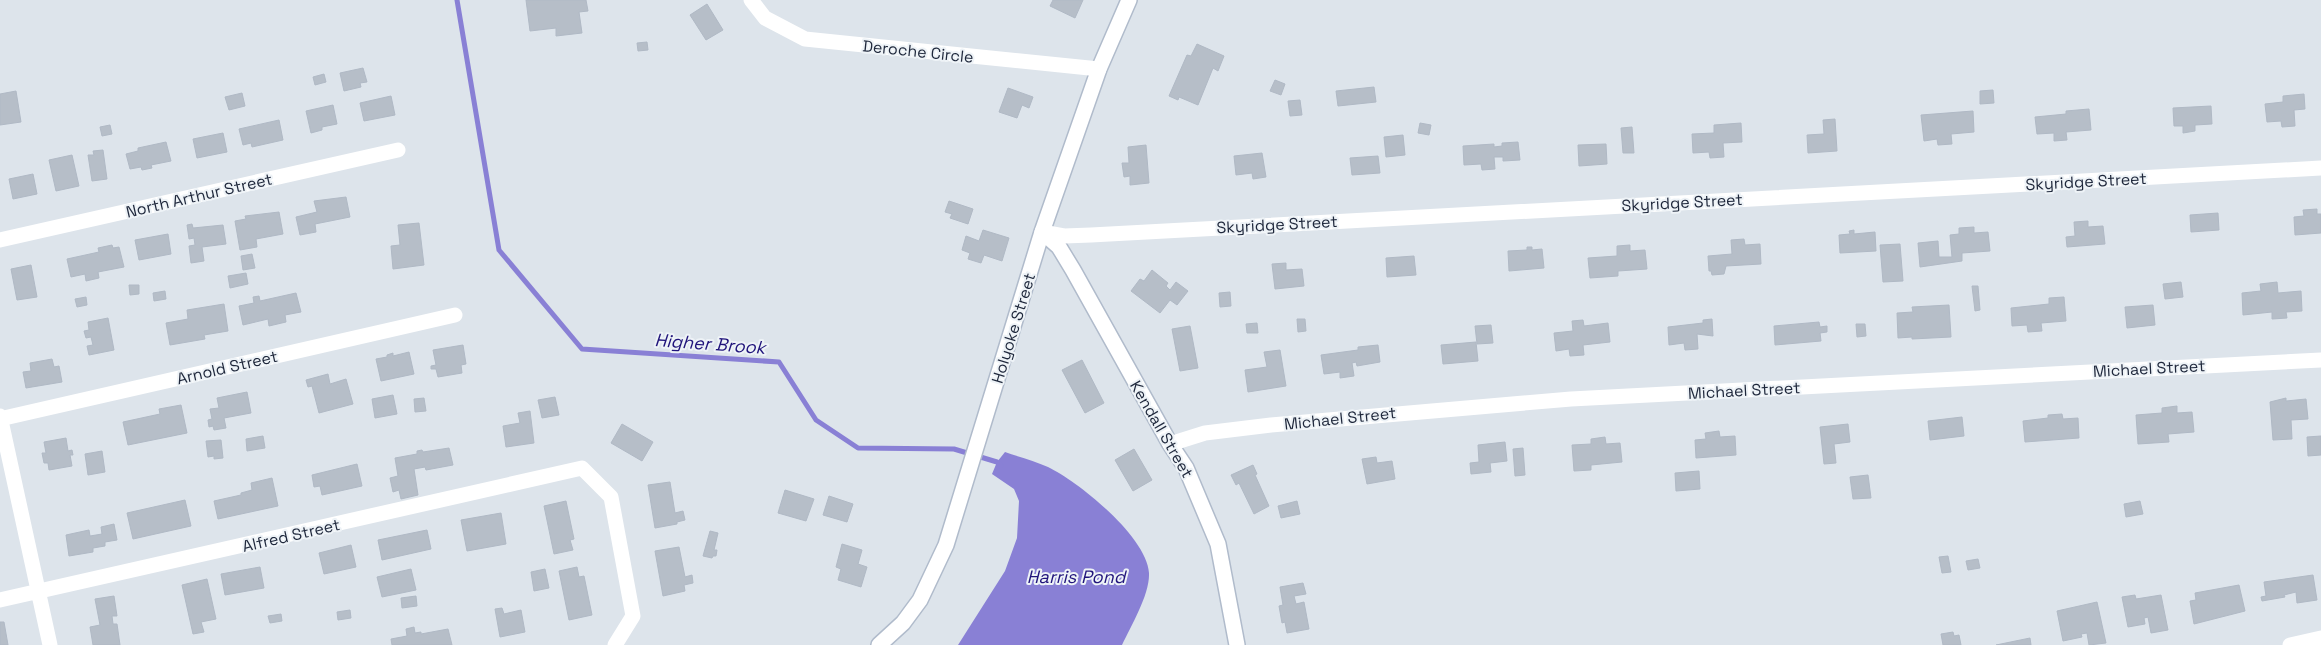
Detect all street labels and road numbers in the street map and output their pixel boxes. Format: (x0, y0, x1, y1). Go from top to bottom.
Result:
street label: Deroche Circle (861, 35, 975, 68)
street label: North Arthur Street (124, 168, 274, 223)
street label: Skyridge Street (2025, 168, 2147, 195)
street label: Skyridge Street (1621, 189, 1743, 216)
street label: Skyridge Street (1216, 211, 1338, 238)
street label: Holyoke Street (987, 270, 1040, 386)
street label: Arnold Street (175, 346, 280, 389)
street label: Michael Street (2092, 355, 2206, 382)
street label: Kendall Street (1125, 377, 1198, 482)
street label: Michael Street (1687, 377, 1801, 404)
street label: Michael Street (1283, 402, 1397, 435)
street label: Alfred Street (240, 514, 342, 557)

